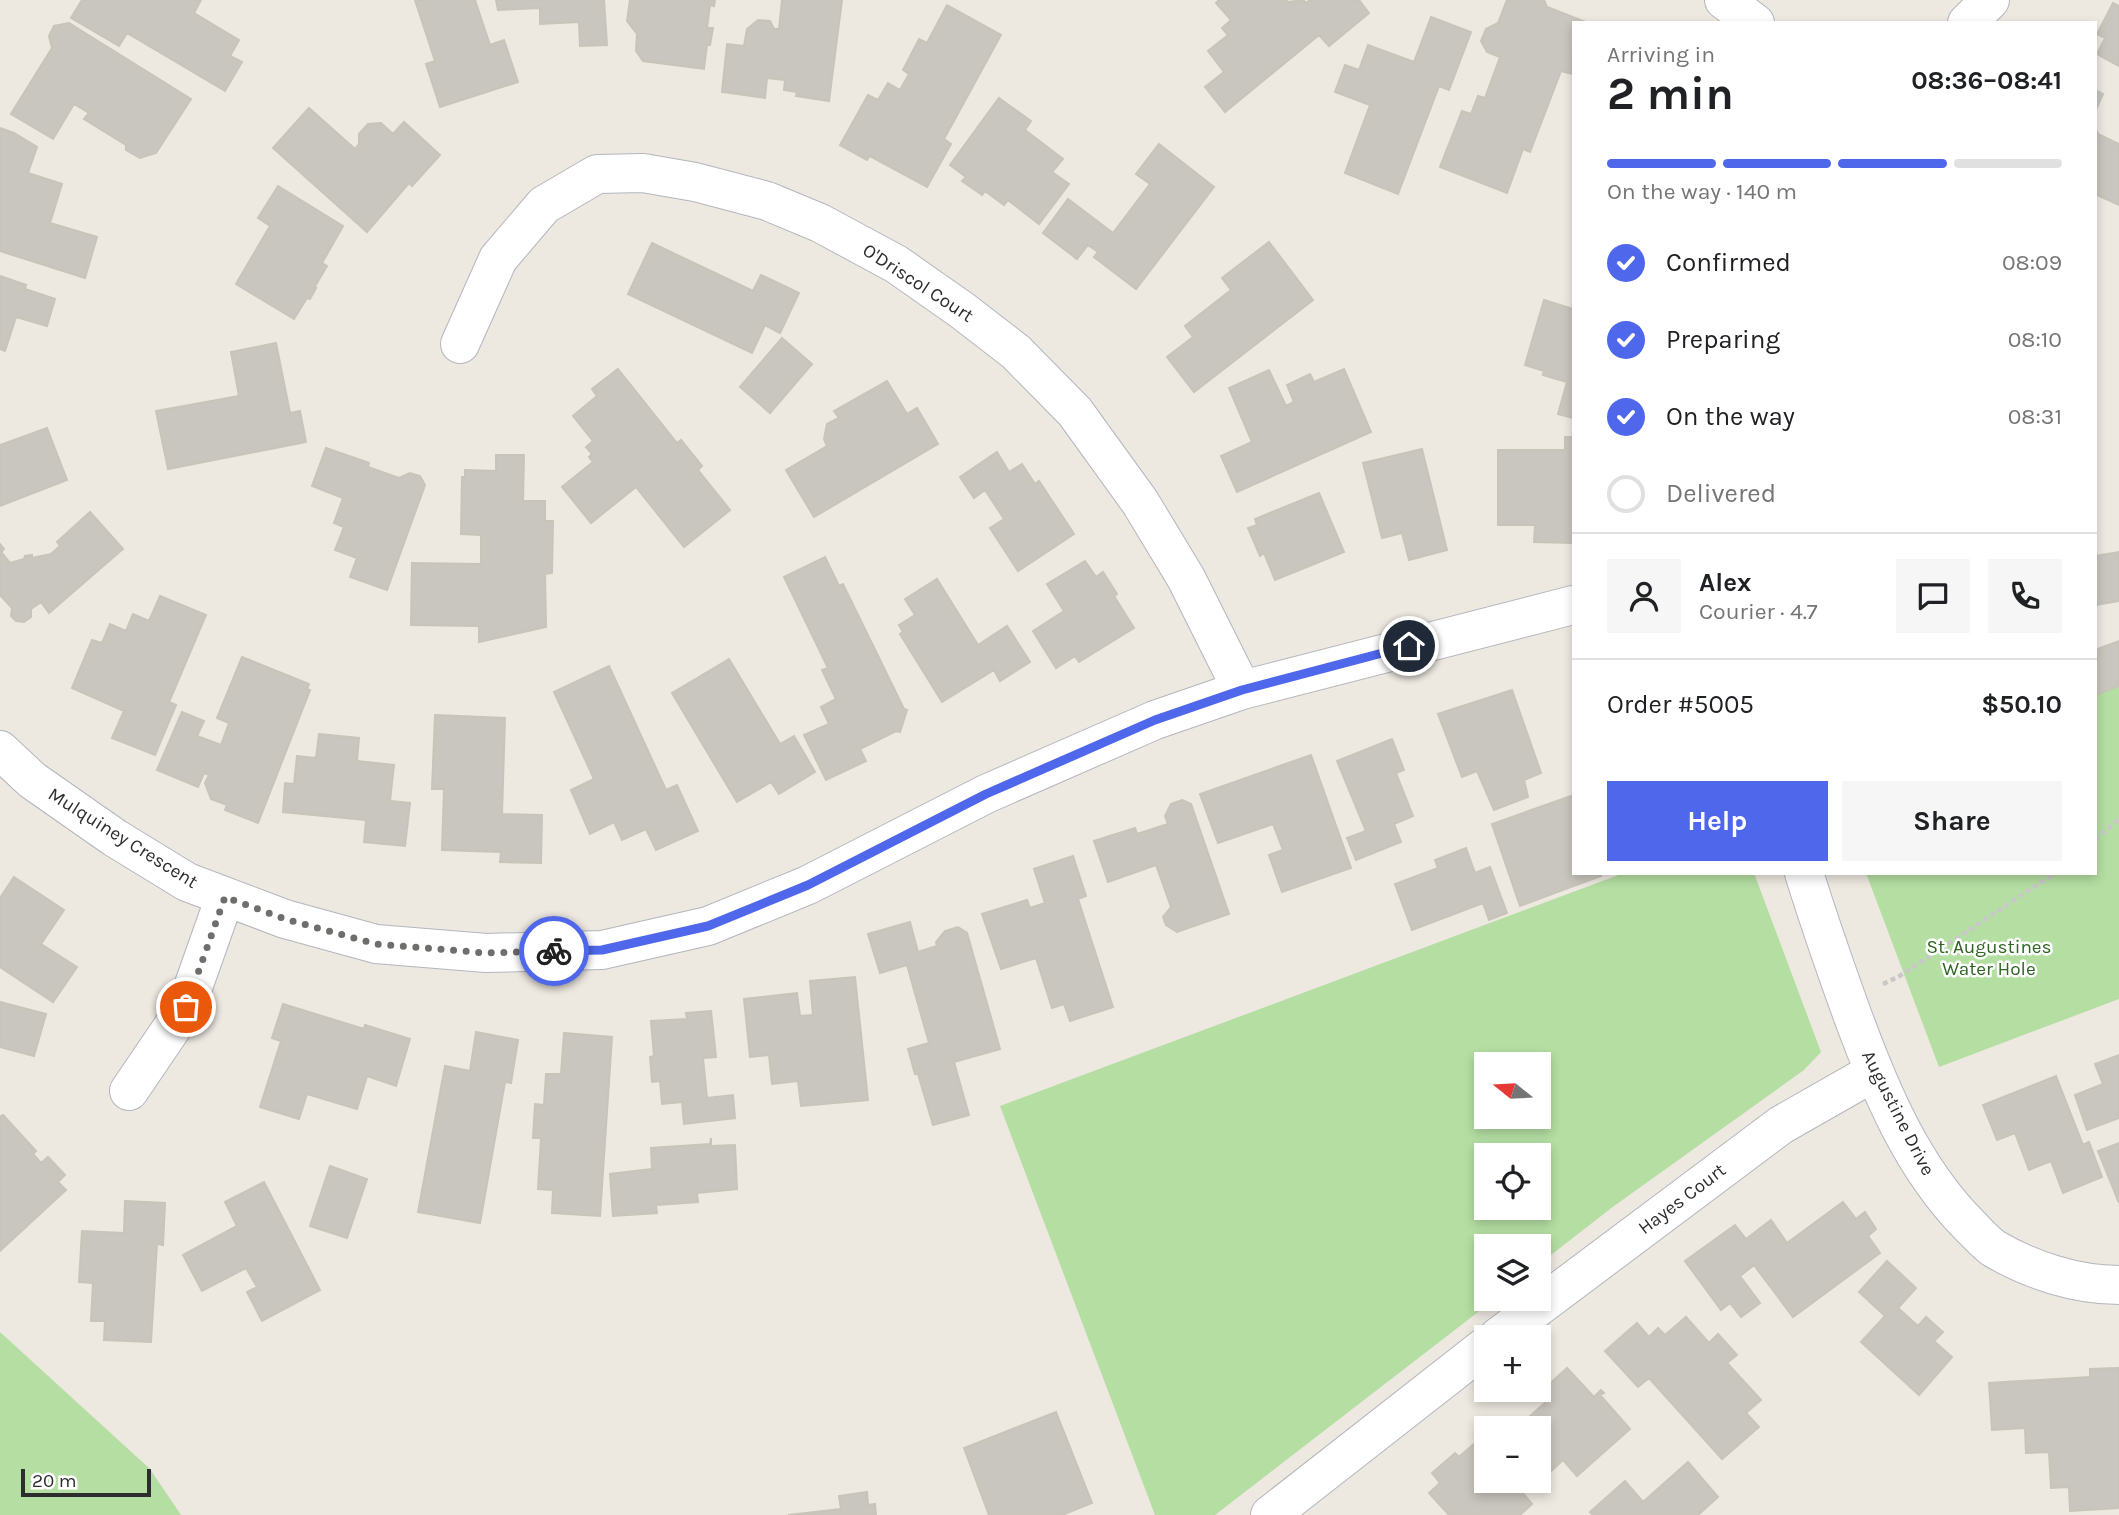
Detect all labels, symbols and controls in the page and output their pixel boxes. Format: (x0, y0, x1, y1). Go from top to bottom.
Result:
text: Arriving in (1607, 41, 1715, 68)
text: 08:36–08:41 (1911, 65, 2062, 96)
text: 2 min (1607, 67, 1734, 121)
text: On the way · 140 m (1607, 178, 1797, 205)
street label: O'Driscol Court (859, 239, 977, 327)
icon: check (1607, 244, 1645, 282)
text: Confirmed (1666, 247, 1791, 278)
text: 08:09 (2002, 249, 2062, 276)
icon: check (1607, 321, 1645, 359)
text: Preparing (1666, 324, 1780, 355)
text: 08:10 (2008, 326, 2062, 353)
icon: check (1607, 398, 1645, 436)
text: On the way (1666, 401, 1795, 432)
text: 08:31 (2008, 403, 2062, 430)
text: Delivered (1666, 478, 1776, 509)
button: person (1607, 559, 1681, 633)
button: chat (1896, 559, 1970, 633)
button: phone (1988, 559, 2062, 633)
text: Alex (1699, 567, 1751, 598)
text: Courier · 4.7 (1699, 598, 1818, 625)
pin (1379, 616, 1439, 676)
icon: home (1390, 627, 1428, 665)
text: Order #5005 (1607, 689, 1754, 720)
text: $50.10 (1981, 689, 2062, 720)
button: Help (1607, 781, 1828, 861)
button: Share (1842, 781, 2062, 861)
street label: Mulquiney Crescent (44, 783, 202, 893)
courier (519, 916, 589, 986)
icon: bike (535, 932, 573, 970)
park label: St. Augustines Water Hole (1926, 936, 2052, 980)
pin (156, 977, 216, 1037)
icon: bag (167, 988, 205, 1026)
street label: Augustine Drive (1857, 1047, 1939, 1179)
north arrow (1474, 1052, 1550, 1129)
map controls (1474, 1052, 1551, 1493)
button: locate (1474, 1143, 1551, 1220)
street label: Hayes Court (1634, 1159, 1730, 1239)
button: layers (1474, 1234, 1551, 1311)
button: + (1474, 1325, 1551, 1402)
button: − (1474, 1416, 1551, 1493)
scale bar (21, 1466, 150, 1498)
text: 20 m (32, 1470, 77, 1492)

